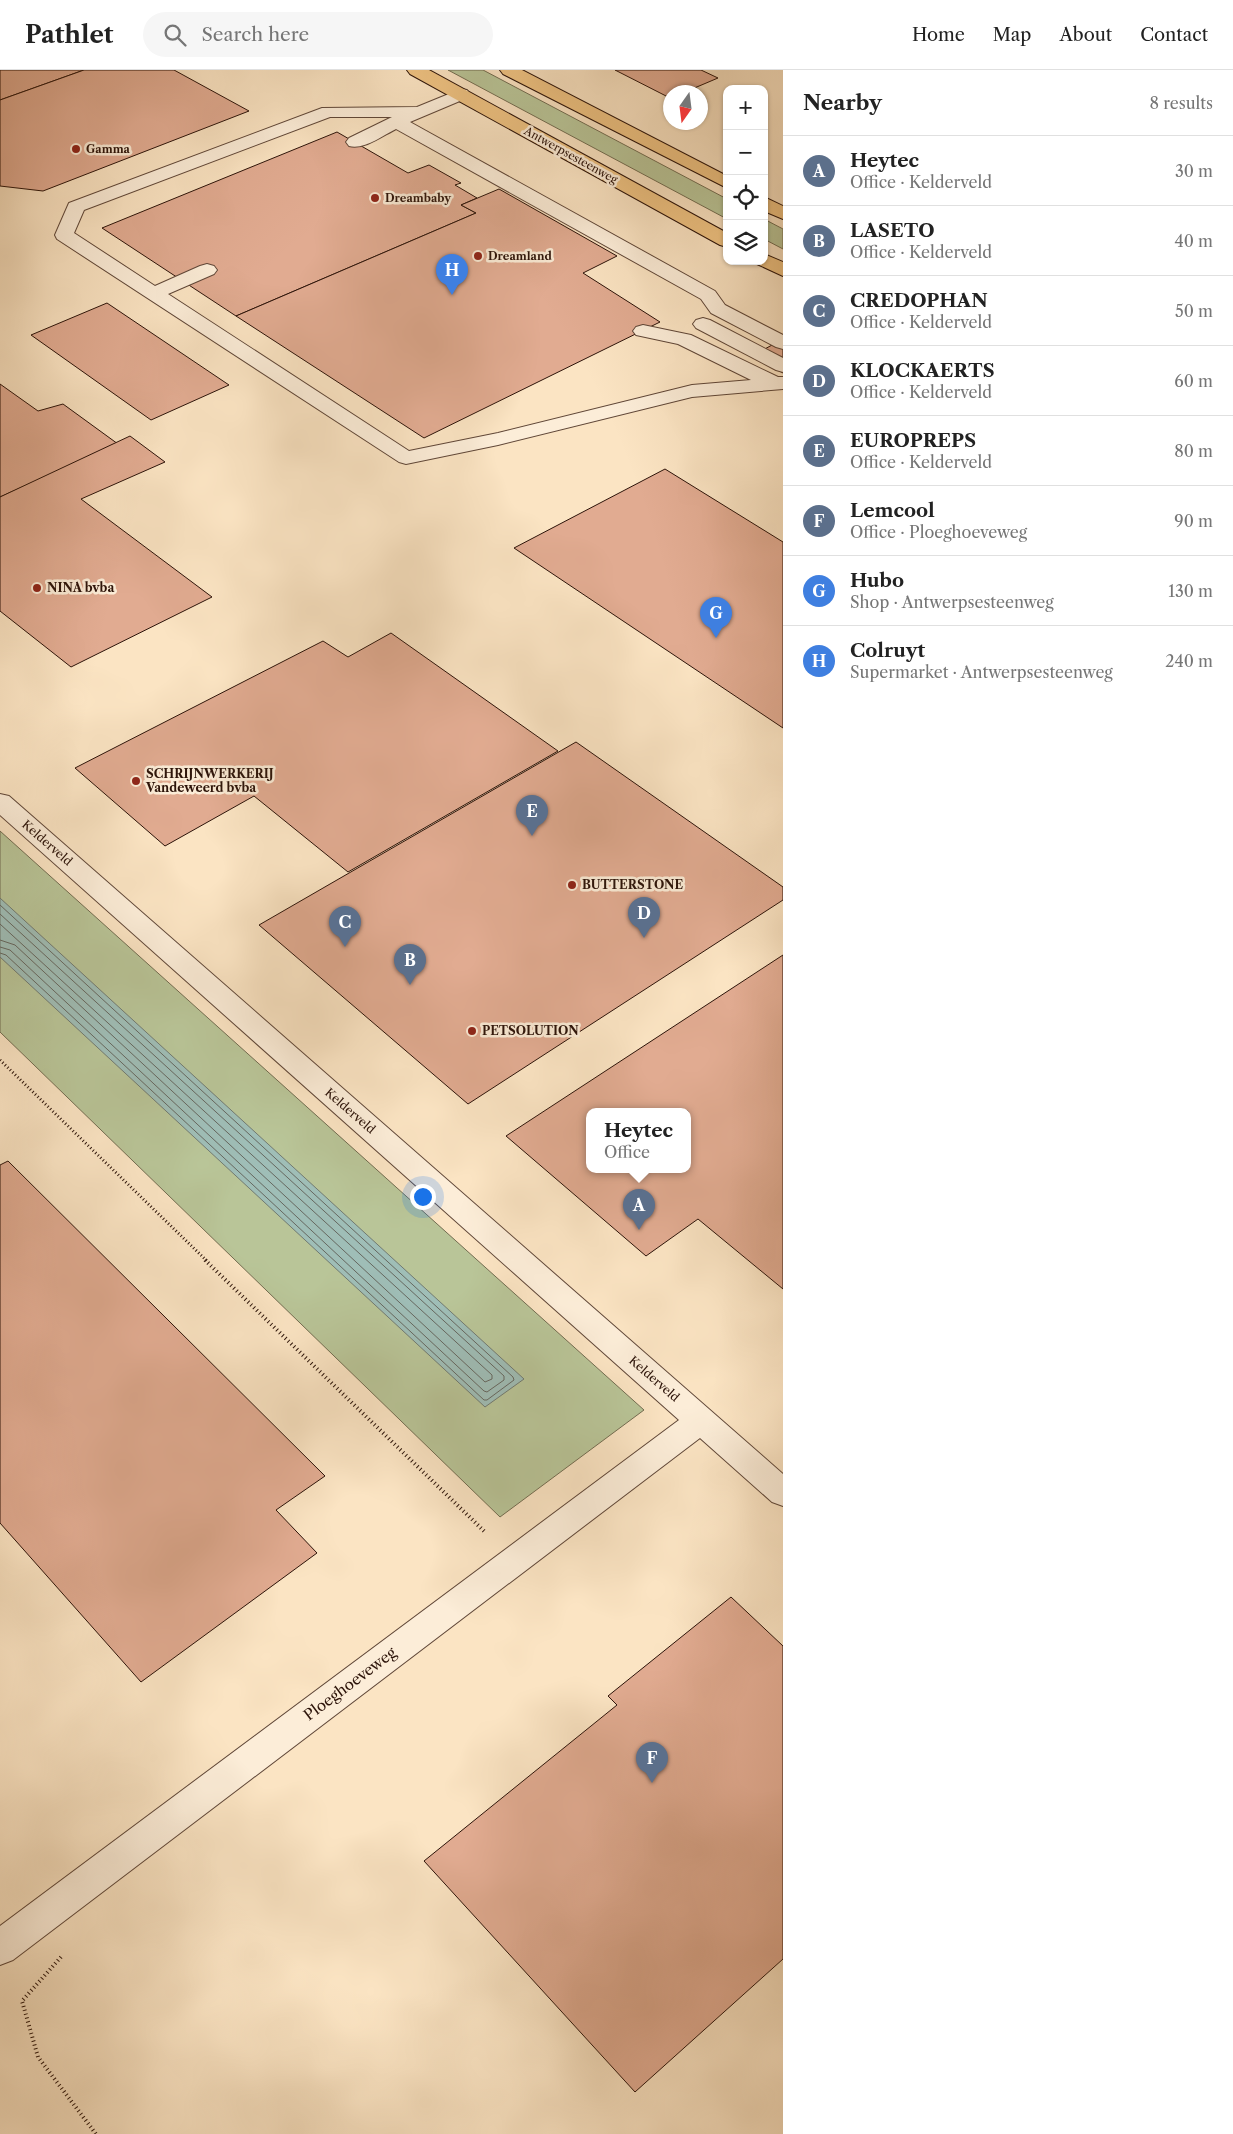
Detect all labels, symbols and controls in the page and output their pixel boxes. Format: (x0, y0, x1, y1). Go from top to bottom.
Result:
search box (143, 12, 493, 57)
text: Pathlet (25, 20, 113, 49)
icon: search (161, 21, 189, 49)
text: Search here (201, 23, 309, 46)
text: Home (912, 24, 965, 46)
text: Map (993, 24, 1031, 46)
text: About (1059, 24, 1112, 46)
text: Contact (1140, 24, 1208, 46)
north arrow (663, 85, 708, 130)
map controls (723, 85, 768, 265)
button: + (723, 85, 768, 130)
text: Nearby (803, 90, 882, 115)
text: 8 results (1150, 93, 1213, 113)
street label: Antwerpsesteenweg (521, 123, 620, 187)
button: − (723, 130, 768, 175)
place label: Gamma (86, 142, 131, 156)
marker: Gamma (70, 143, 82, 155)
text: Heytec (850, 149, 919, 172)
text: A (813, 161, 825, 181)
text: 30 m (1175, 161, 1213, 181)
text: Office · Kelderveld (850, 172, 992, 192)
button: locate (723, 175, 768, 220)
place label: Dreambaby (385, 191, 451, 205)
marker: Dreambaby (369, 192, 381, 204)
text: LASETO (850, 219, 935, 242)
button: layers (723, 220, 768, 265)
text: B (813, 231, 825, 251)
text: 40 m (1174, 231, 1213, 251)
text: Office · Kelderveld (850, 242, 992, 262)
place label: Dreamland (488, 249, 553, 263)
marker: Dreamland (472, 250, 484, 262)
pin: H (436, 254, 468, 295)
text: CREDOPHAN (850, 289, 988, 312)
text: C (813, 301, 825, 321)
text: 50 m (1175, 301, 1213, 321)
text: Office · Kelderveld (850, 312, 992, 332)
text: KLOCKAERTS (850, 359, 995, 382)
text: D (812, 371, 826, 391)
text: 60 m (1174, 371, 1213, 391)
text: Office · Kelderveld (850, 382, 992, 402)
text: EUROPREPS (850, 429, 976, 452)
text: E (813, 441, 825, 461)
text: 80 m (1174, 441, 1213, 461)
text: Office · Kelderveld (850, 452, 992, 472)
text: Lemcool (850, 499, 935, 522)
text: F (814, 511, 824, 531)
text: 90 m (1174, 511, 1213, 531)
text: Office · Ploeghoeveweg (850, 522, 1027, 542)
text: Hubo (850, 569, 904, 592)
place label: NINA bvba (47, 580, 115, 595)
text: G (812, 581, 826, 601)
text: 130 m (1168, 581, 1213, 601)
marker: NINA bvba (31, 582, 43, 594)
text: Shop · Antwerpsesteenweg (850, 592, 1054, 612)
pin: G (700, 597, 732, 638)
text: Colruyt (850, 639, 925, 662)
text: H (812, 651, 826, 671)
text: 240 m (1165, 651, 1213, 671)
text: Supermarket · Antwerpsesteenweg (850, 662, 1113, 682)
place label: SCHRIJNWERKERIJ Vandeweerd bvba (145, 766, 274, 795)
marker: SCHRIJNWERKERIJ Vandeweerd bvba (130, 775, 142, 787)
pin: E (516, 795, 548, 836)
street label: Kelderveld (19, 817, 76, 869)
place label: BUTTERSTONE (582, 877, 684, 892)
marker: BUTTERSTONE (566, 879, 578, 891)
pin: D (628, 897, 660, 938)
pin: C (329, 906, 361, 947)
pin: B (394, 944, 426, 985)
place label: PETSOLUTION (482, 1023, 579, 1038)
marker: PETSOLUTION (466, 1025, 478, 1037)
street label: Kelderveld (322, 1085, 379, 1137)
popup (586, 1108, 691, 1173)
text: Heytec (604, 1119, 673, 1142)
text: Office (604, 1142, 650, 1162)
your location (410, 1184, 436, 1210)
pin: A (623, 1189, 655, 1230)
street label: Kelderveld (626, 1353, 683, 1405)
street label: Ploeghoeveweg (300, 1643, 400, 1725)
pin: F (636, 1742, 668, 1783)

